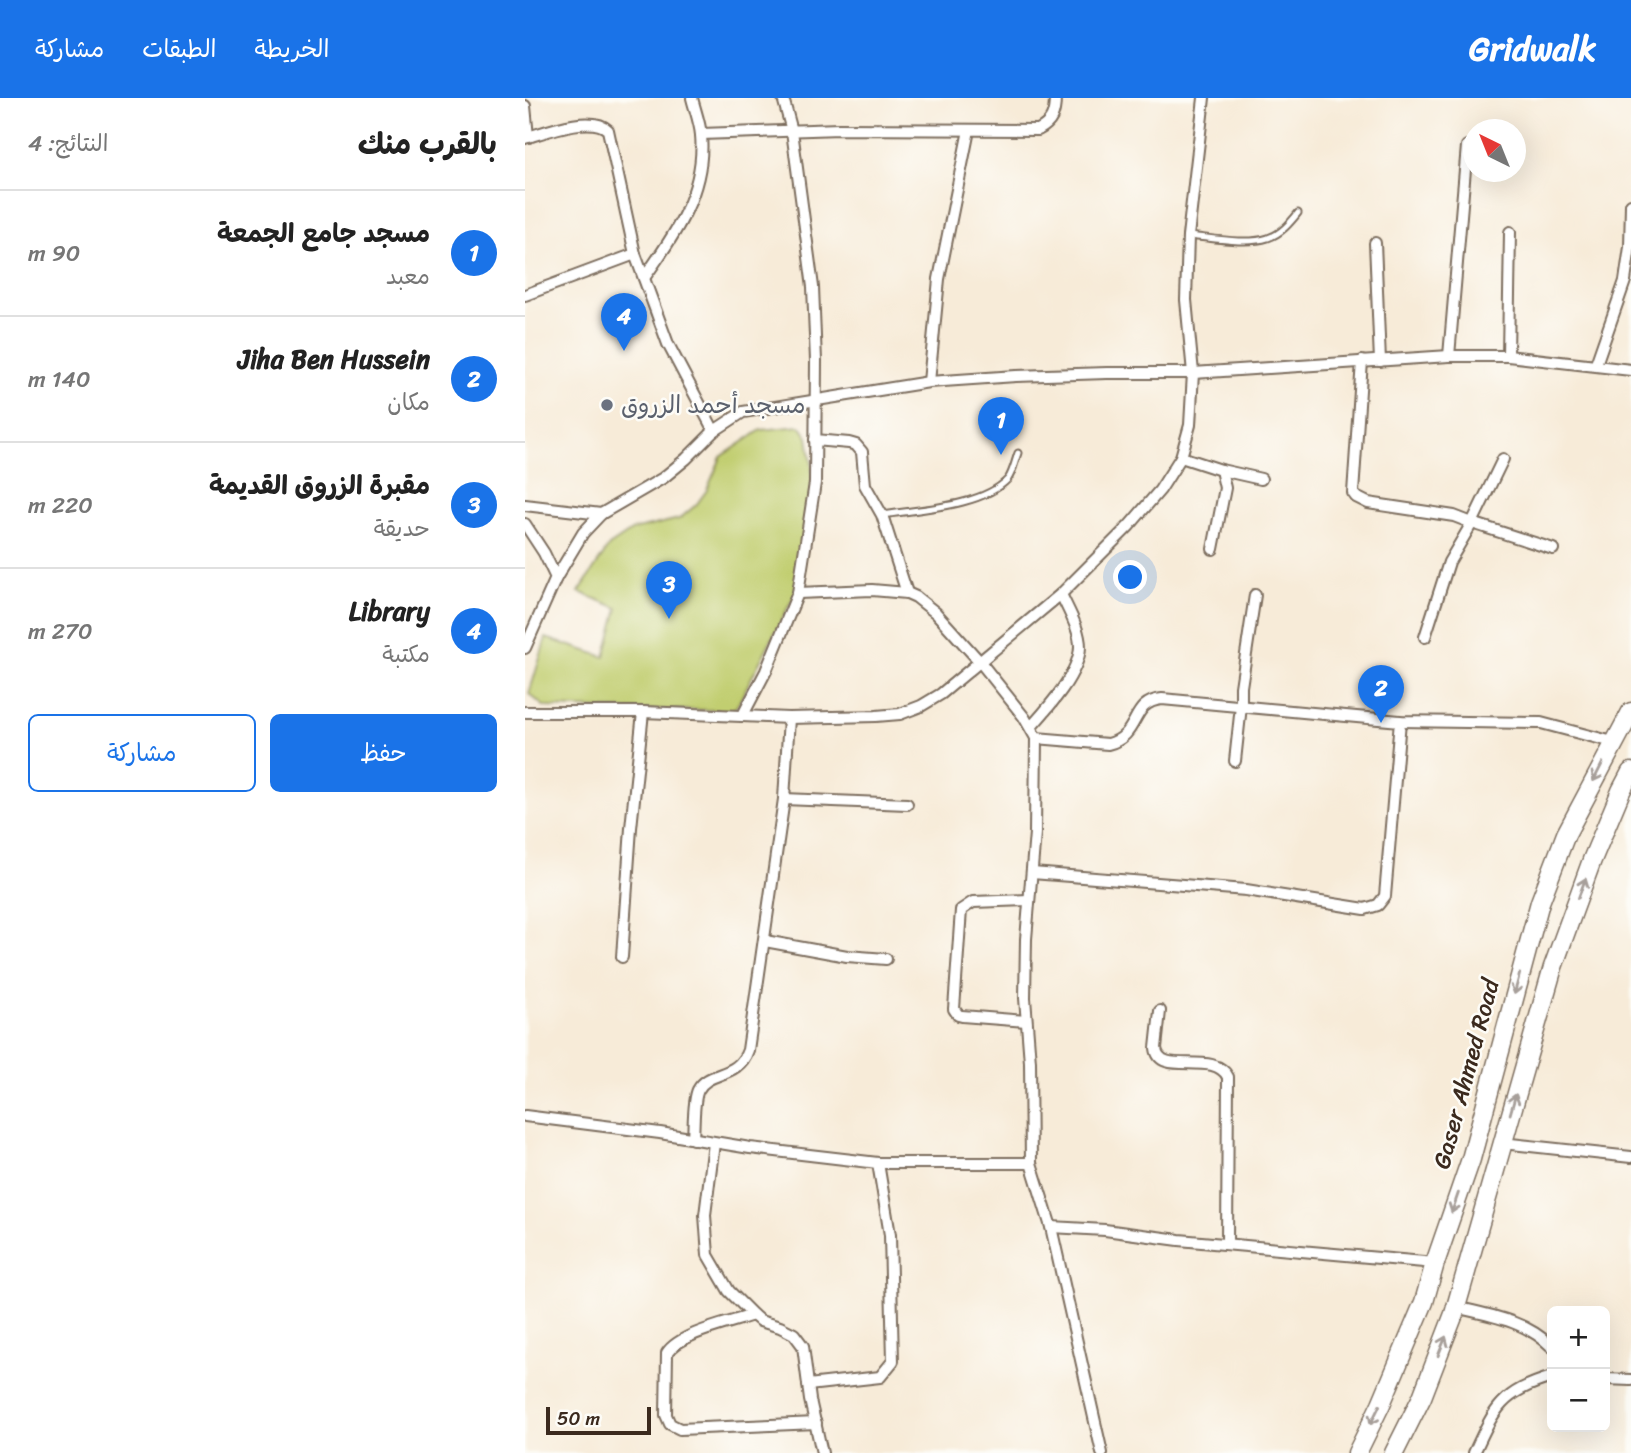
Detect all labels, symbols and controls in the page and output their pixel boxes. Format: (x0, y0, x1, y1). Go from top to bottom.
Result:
text: Gridwalk (1469, 20, 1596, 78)
text: مشاركة (35, 28, 104, 70)
text: الطبقات (142, 28, 217, 70)
text: الخريطة (255, 28, 329, 70)
text: بالقرب منك (358, 117, 497, 171)
north arrow (1463, 119, 1526, 182)
text: النتائج: 4 (28, 123, 108, 164)
text: مسجد جامع الجمعة (217, 210, 430, 256)
text: 90 m (28, 233, 80, 274)
text: 1 (469, 233, 479, 274)
text: معبد (386, 256, 430, 297)
pin: 4 (601, 293, 647, 351)
text: Jiha Ben Hussein (238, 336, 430, 382)
text: 140 m (28, 359, 90, 400)
text: 2 (467, 359, 481, 400)
text: مكان (387, 382, 430, 423)
place label: مسجد أحمد الزروق (621, 384, 806, 426)
marker: مسجد أحمد الزروق (599, 397, 615, 413)
pin: 1 (978, 397, 1024, 455)
text: مقبرة الزروق القديمة (209, 462, 430, 508)
text: 220 m (28, 485, 93, 526)
text: 3 (468, 485, 480, 526)
text: حديقة (374, 508, 430, 549)
your location (1113, 560, 1147, 594)
pin: 3 (646, 561, 692, 619)
text: Library (349, 588, 430, 634)
text: 270 m (28, 611, 93, 652)
text: 4 (467, 611, 481, 652)
text: مكتبة (382, 634, 430, 675)
pin: 2 (1358, 665, 1404, 723)
button: مشاركة (28, 714, 256, 792)
button: حفظ (270, 714, 497, 792)
one-way arrow (1591, 761, 1604, 782)
one-way arrow (1576, 877, 1589, 899)
street label: Gaser Ahmed Road (1420, 973, 1512, 1174)
one-way arrow (1509, 973, 1522, 995)
one-way arrow (1507, 1094, 1520, 1116)
one-way arrow (1448, 1191, 1461, 1213)
map controls (1547, 1306, 1610, 1432)
button: + (1547, 1306, 1610, 1369)
one-way arrow (1436, 1336, 1449, 1357)
button: − (1547, 1369, 1610, 1432)
text: 50 m (557, 1402, 600, 1435)
scale bar (546, 1404, 651, 1436)
one-way arrow (1368, 1404, 1382, 1425)

